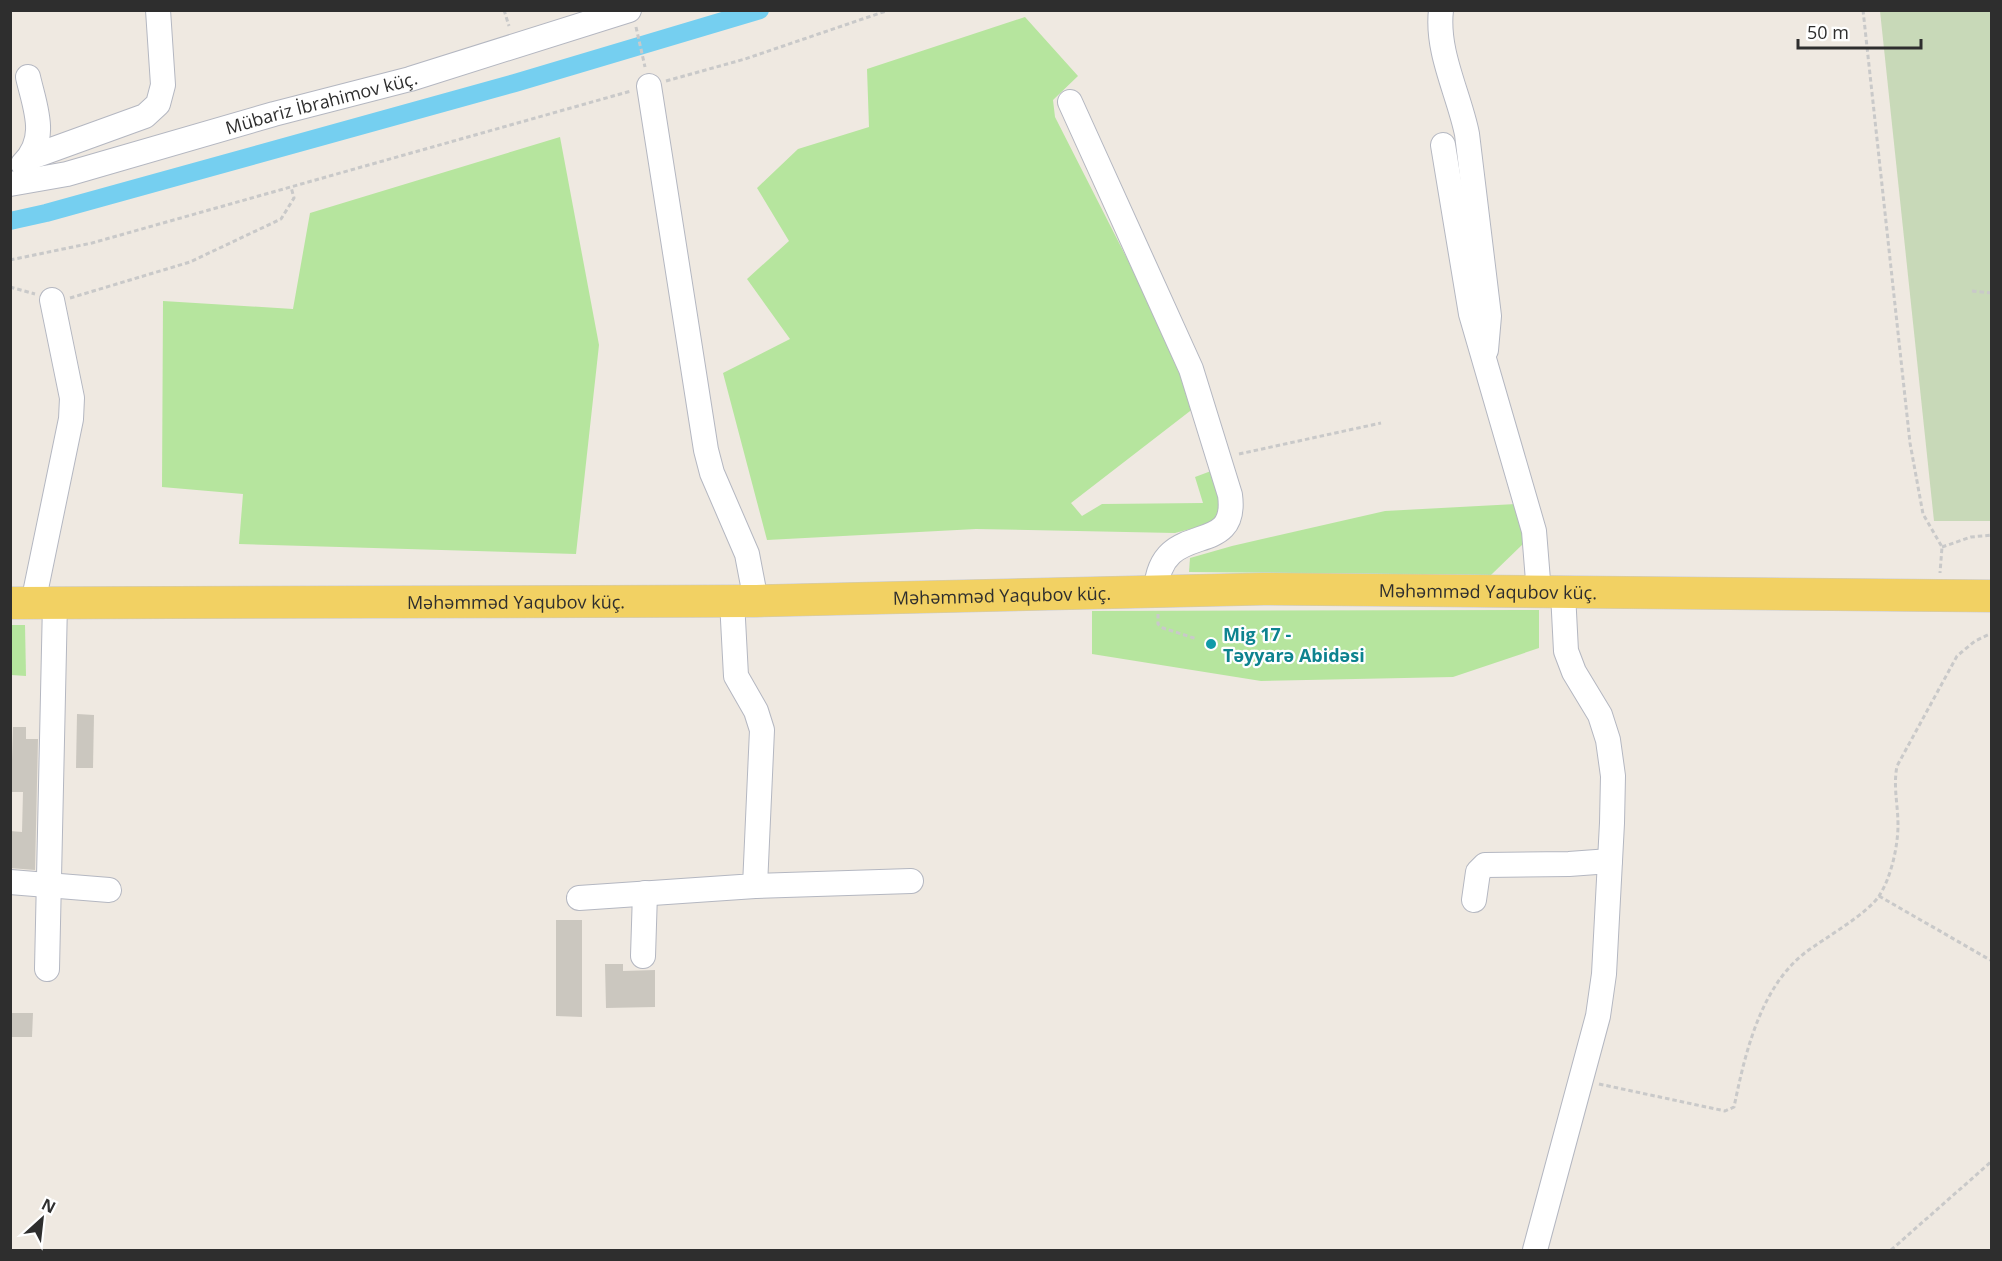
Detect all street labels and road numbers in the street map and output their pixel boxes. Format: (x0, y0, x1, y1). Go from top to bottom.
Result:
street label: Mübariz İbrahimov küç. (223, 65, 420, 139)
street label: Məhəmməd Yaqubov küç. (1379, 578, 1597, 604)
street label: Məhəmməd Yaqubov küç. (893, 581, 1111, 610)
street label: Məhəmməd Yaqubov küç. (407, 589, 625, 614)

